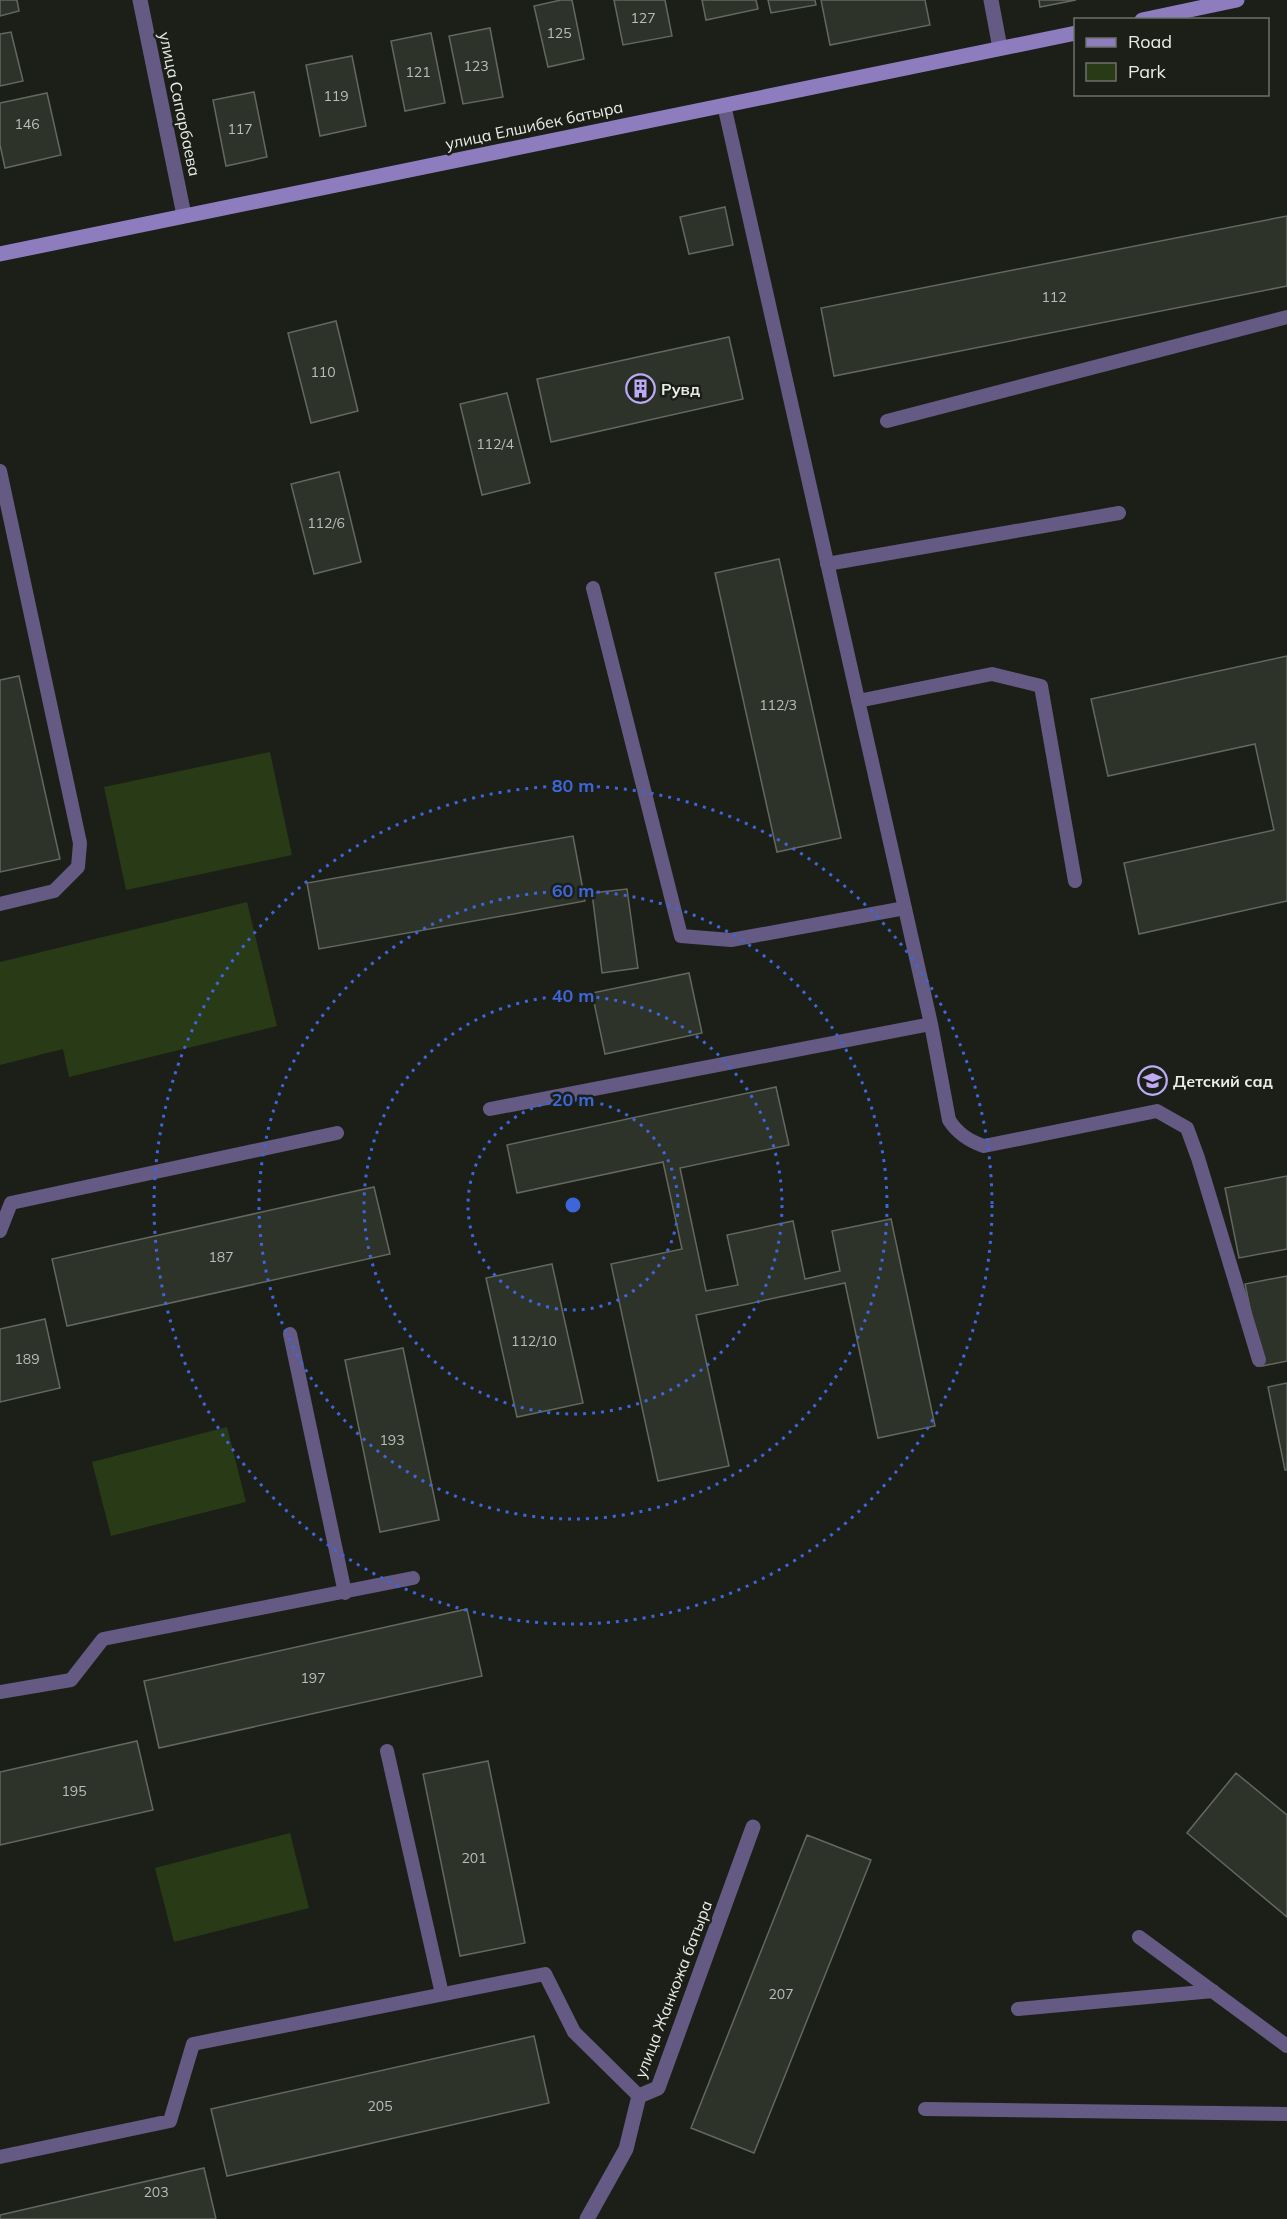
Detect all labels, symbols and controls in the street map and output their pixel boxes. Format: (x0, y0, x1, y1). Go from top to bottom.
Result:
house number: 127 (630, 9, 656, 27)
legend (1074, 18, 1269, 96)
house number: 125 (546, 24, 572, 42)
street label: улица Сапарбаева (155, 30, 205, 178)
text: Road (1128, 30, 1172, 53)
house number: 123 (463, 57, 489, 75)
text: Park (1128, 60, 1167, 83)
house number: 121 (405, 63, 431, 81)
house number: 119 (323, 87, 349, 105)
street label: улица Елшибек батыра (443, 96, 625, 154)
house number: 146 (14, 115, 40, 133)
house number: 117 (227, 120, 253, 138)
house number: 112 (1041, 288, 1067, 306)
house number: 110 (310, 363, 336, 381)
building icon: Рувд (624, 373, 656, 405)
place label: Рувд (661, 379, 700, 399)
house number: 112/4 (476, 435, 514, 453)
house number: 112/6 (307, 514, 345, 532)
house number: 112/3 (759, 696, 797, 714)
text: 80 m (552, 774, 594, 797)
text: 60 m (552, 879, 594, 902)
text: 40 m (552, 984, 594, 1007)
school or university icon: Детский сад (1136, 1065, 1168, 1097)
place label: Детский сад (1173, 1071, 1273, 1091)
text: 20 m (552, 1088, 594, 1111)
centre of rings (563, 1195, 583, 1215)
house number: 187 (208, 1248, 234, 1266)
house number: 112/10 (511, 1332, 557, 1350)
house number: 189 (14, 1350, 40, 1368)
house number: 193 (379, 1431, 405, 1449)
house number: 197 (300, 1669, 326, 1687)
house number: 195 (61, 1782, 87, 1800)
house number: 201 (461, 1849, 487, 1867)
street label: улица Жанкожа батыра (630, 1897, 716, 2081)
house number: 207 (768, 1985, 794, 2003)
house number: 205 (367, 2097, 393, 2115)
house number: 203 (143, 2183, 169, 2201)

